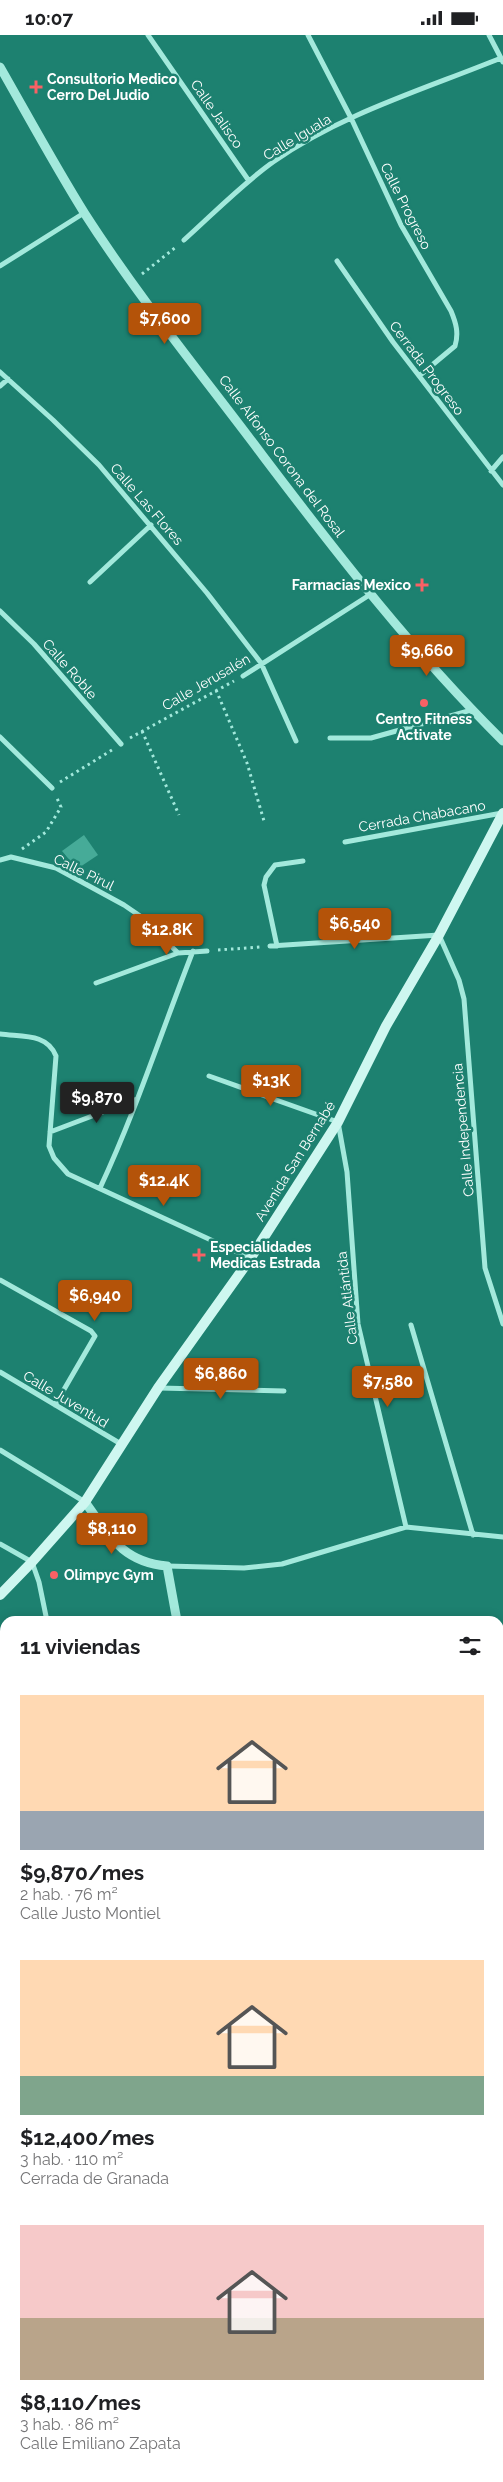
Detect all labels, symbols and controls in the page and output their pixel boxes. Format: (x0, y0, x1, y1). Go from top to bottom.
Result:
text: 10:07 (25, 7, 73, 29)
place label: Consultorio Medico Cerro Del Judio (47, 71, 178, 103)
street label: Calle Jalisco (187, 77, 247, 151)
marker: Consultorio Medico Cerro Del Judio (29, 80, 43, 94)
street label: Calle Iguala (260, 111, 334, 163)
street label: Calle Progreso (377, 160, 435, 252)
pin: $7,600 (124, 303, 206, 345)
text: $7,600 (139, 309, 191, 328)
street label: Cerrada Progreso (386, 318, 468, 418)
street label: Calle Alfonso Corona del Rosal (216, 372, 348, 540)
street label: Calle Las Flores (107, 460, 187, 548)
place label: Farmacias Mexico (292, 577, 412, 593)
marker: Farmacias Mexico (415, 578, 429, 592)
pin: $9,660 (386, 635, 468, 677)
street label: Calle Roble (40, 636, 100, 702)
text: $9,660 (401, 641, 453, 660)
street label: Calle Jerusalén (159, 650, 253, 714)
marker: Centro Fitness Activate (418, 697, 430, 709)
place label: Centro Fitness Activate (376, 711, 472, 743)
street label: Cerrada Chabacano (357, 797, 487, 835)
street label: Calle Pirul (51, 850, 117, 894)
pin: $6,540 (314, 907, 396, 950)
pin: $12.8K (126, 913, 208, 956)
text: $6,540 (329, 914, 381, 933)
text: $12.8K (141, 920, 193, 939)
street label: Calle Independencia (449, 1063, 477, 1197)
pin: $13K (241, 1065, 301, 1107)
text: $13K (252, 1071, 290, 1090)
pin: $9,870 (56, 1081, 138, 1124)
text: $9,870 (71, 1088, 123, 1107)
street label: Avenida San Bernabé (252, 1098, 338, 1224)
pin: $12.4K (123, 1165, 205, 1207)
text: $12.4K (139, 1171, 189, 1190)
place label: Especialidades Medicas Estrada (210, 1239, 320, 1271)
marker: Especialidades Medicas Estrada (192, 1248, 206, 1262)
street label: Calle Atlántida (333, 1251, 361, 1345)
pin: $6,940 (54, 1279, 136, 1322)
text: $6,940 (69, 1286, 121, 1305)
pin: $6,860 (180, 1357, 262, 1400)
text: $6,860 (195, 1364, 247, 1383)
pin: $7,580 (347, 1365, 429, 1408)
street label: Calle Juventud (21, 1367, 111, 1431)
text: $7,580 (363, 1372, 413, 1391)
pin: $8,110 (71, 1513, 153, 1555)
text: $8,110 (87, 1519, 137, 1538)
place label: Olimpyc Gym (64, 1567, 154, 1583)
marker: Olimpyc Gym (48, 1569, 60, 1581)
icon: filters (456, 1632, 484, 1660)
text: 11 viviendas (20, 1634, 140, 1659)
icon: home (207, 1727, 297, 1817)
text: $9,870/mes (20, 1860, 144, 1885)
text: 2 hab. · 76 m² (20, 1885, 118, 1904)
text: Calle Justo Montiel (20, 1904, 160, 1923)
icon: home (207, 1992, 297, 2082)
text: $12,400/mes (20, 2125, 154, 2150)
text: 3 hab. · 110 m² (20, 2150, 123, 2169)
text: Cerrada de Granada (20, 2169, 169, 2188)
icon: home (207, 2257, 297, 2347)
text: $8,110/mes (20, 2390, 141, 2415)
text: 3 hab. · 86 m² (20, 2415, 119, 2434)
text: Calle Emiliano Zapata (20, 2434, 181, 2453)

